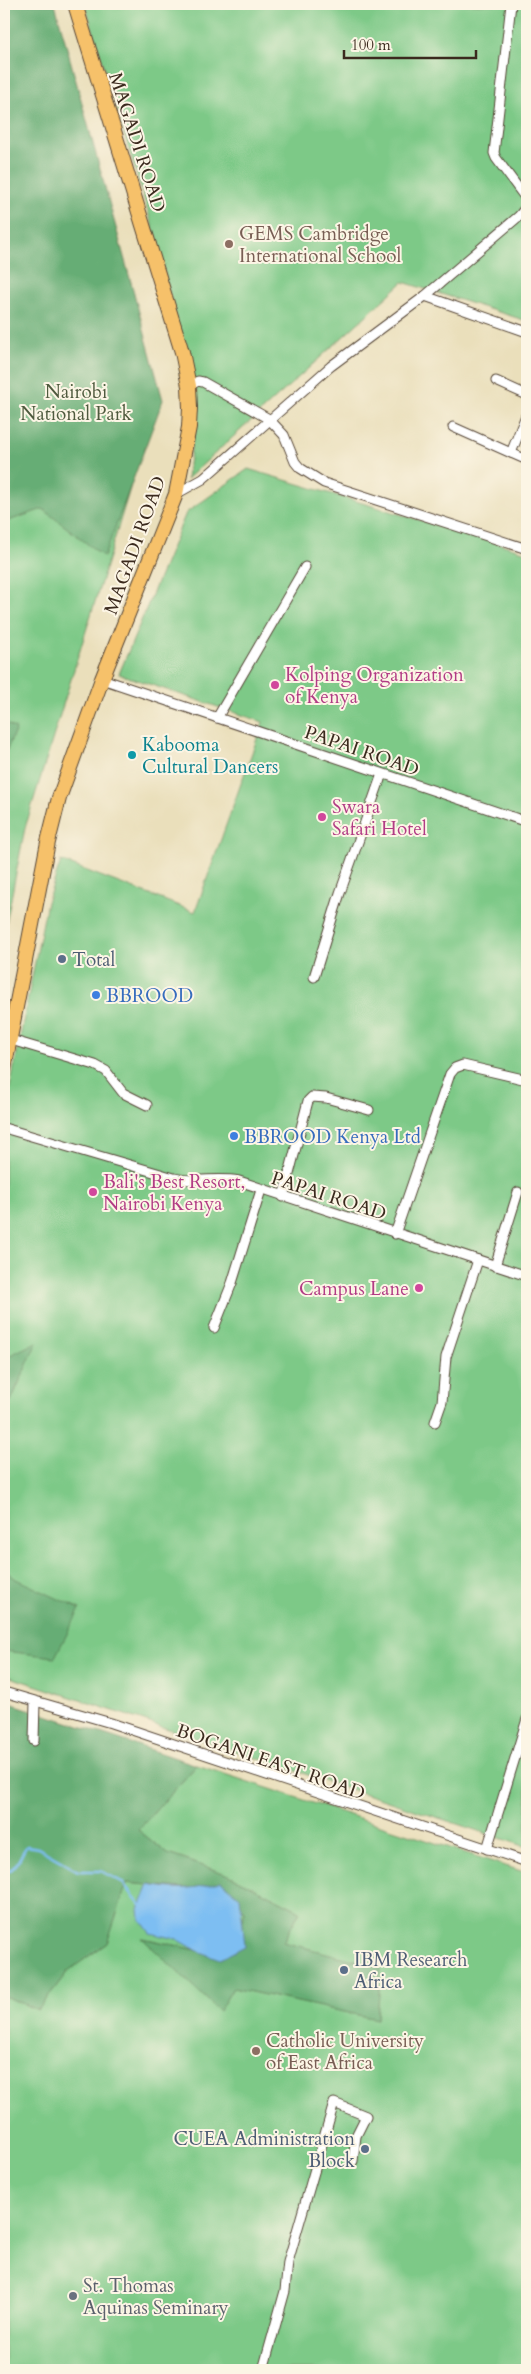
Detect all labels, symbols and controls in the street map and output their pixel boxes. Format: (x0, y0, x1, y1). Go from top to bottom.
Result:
scale bar (344, 28, 476, 60)
text: 100 m (351, 35, 391, 55)
street label: MAGADI ROAD (102, 69, 172, 216)
place label: GEMS Cambridge International School (239, 221, 402, 269)
marker: GEMS Cambridge International School (223, 238, 235, 250)
park label: Nairobi National Park (20, 379, 133, 427)
street label: MAGADI ROAD (98, 473, 172, 618)
place label: Kolping Organization of Kenya (285, 662, 464, 710)
marker: Kolping Organization of Kenya (269, 679, 281, 691)
street label: PAPAI ROAD (301, 719, 422, 783)
place label: Kabooma Cultural Dancers (142, 732, 278, 780)
marker: Kabooma Cultural Dancers (126, 749, 138, 761)
place label: Swara Safari Hotel (332, 794, 427, 842)
marker: Swara Safari Hotel (316, 811, 328, 823)
place label: Total (72, 947, 115, 973)
marker: Total (56, 953, 68, 965)
place label: BBROOD (106, 983, 193, 1009)
marker: BBROOD (90, 989, 102, 1001)
place label: BBROOD Kenya Ltd (244, 1124, 421, 1150)
marker: BBROOD Kenya Ltd (228, 1130, 240, 1142)
street label: PAPAI ROAD (268, 1165, 390, 1227)
place label: Bali's Best Resort, Nairobi Kenya (103, 1169, 245, 1217)
marker: Bali's Best Resort, Nairobi Kenya (87, 1186, 99, 1198)
place label: Campus Lane (299, 1276, 409, 1302)
marker: Campus Lane (413, 1282, 425, 1294)
street label: BOGANI EAST ROAD (173, 1717, 369, 1806)
place label: IBM Research Africa (354, 1947, 468, 1995)
marker: IBM Research Africa (338, 1964, 350, 1976)
place label: Catholic University of East Africa (266, 2028, 424, 2076)
marker: Catholic University of East Africa (250, 2045, 262, 2057)
place label: CUEA Administration Block (174, 2126, 356, 2174)
marker: CUEA Administration Block (359, 2143, 371, 2155)
place label: St. Thomas Aquinas Seminary (83, 2273, 228, 2321)
marker: St. Thomas Aquinas Seminary (67, 2290, 79, 2302)

